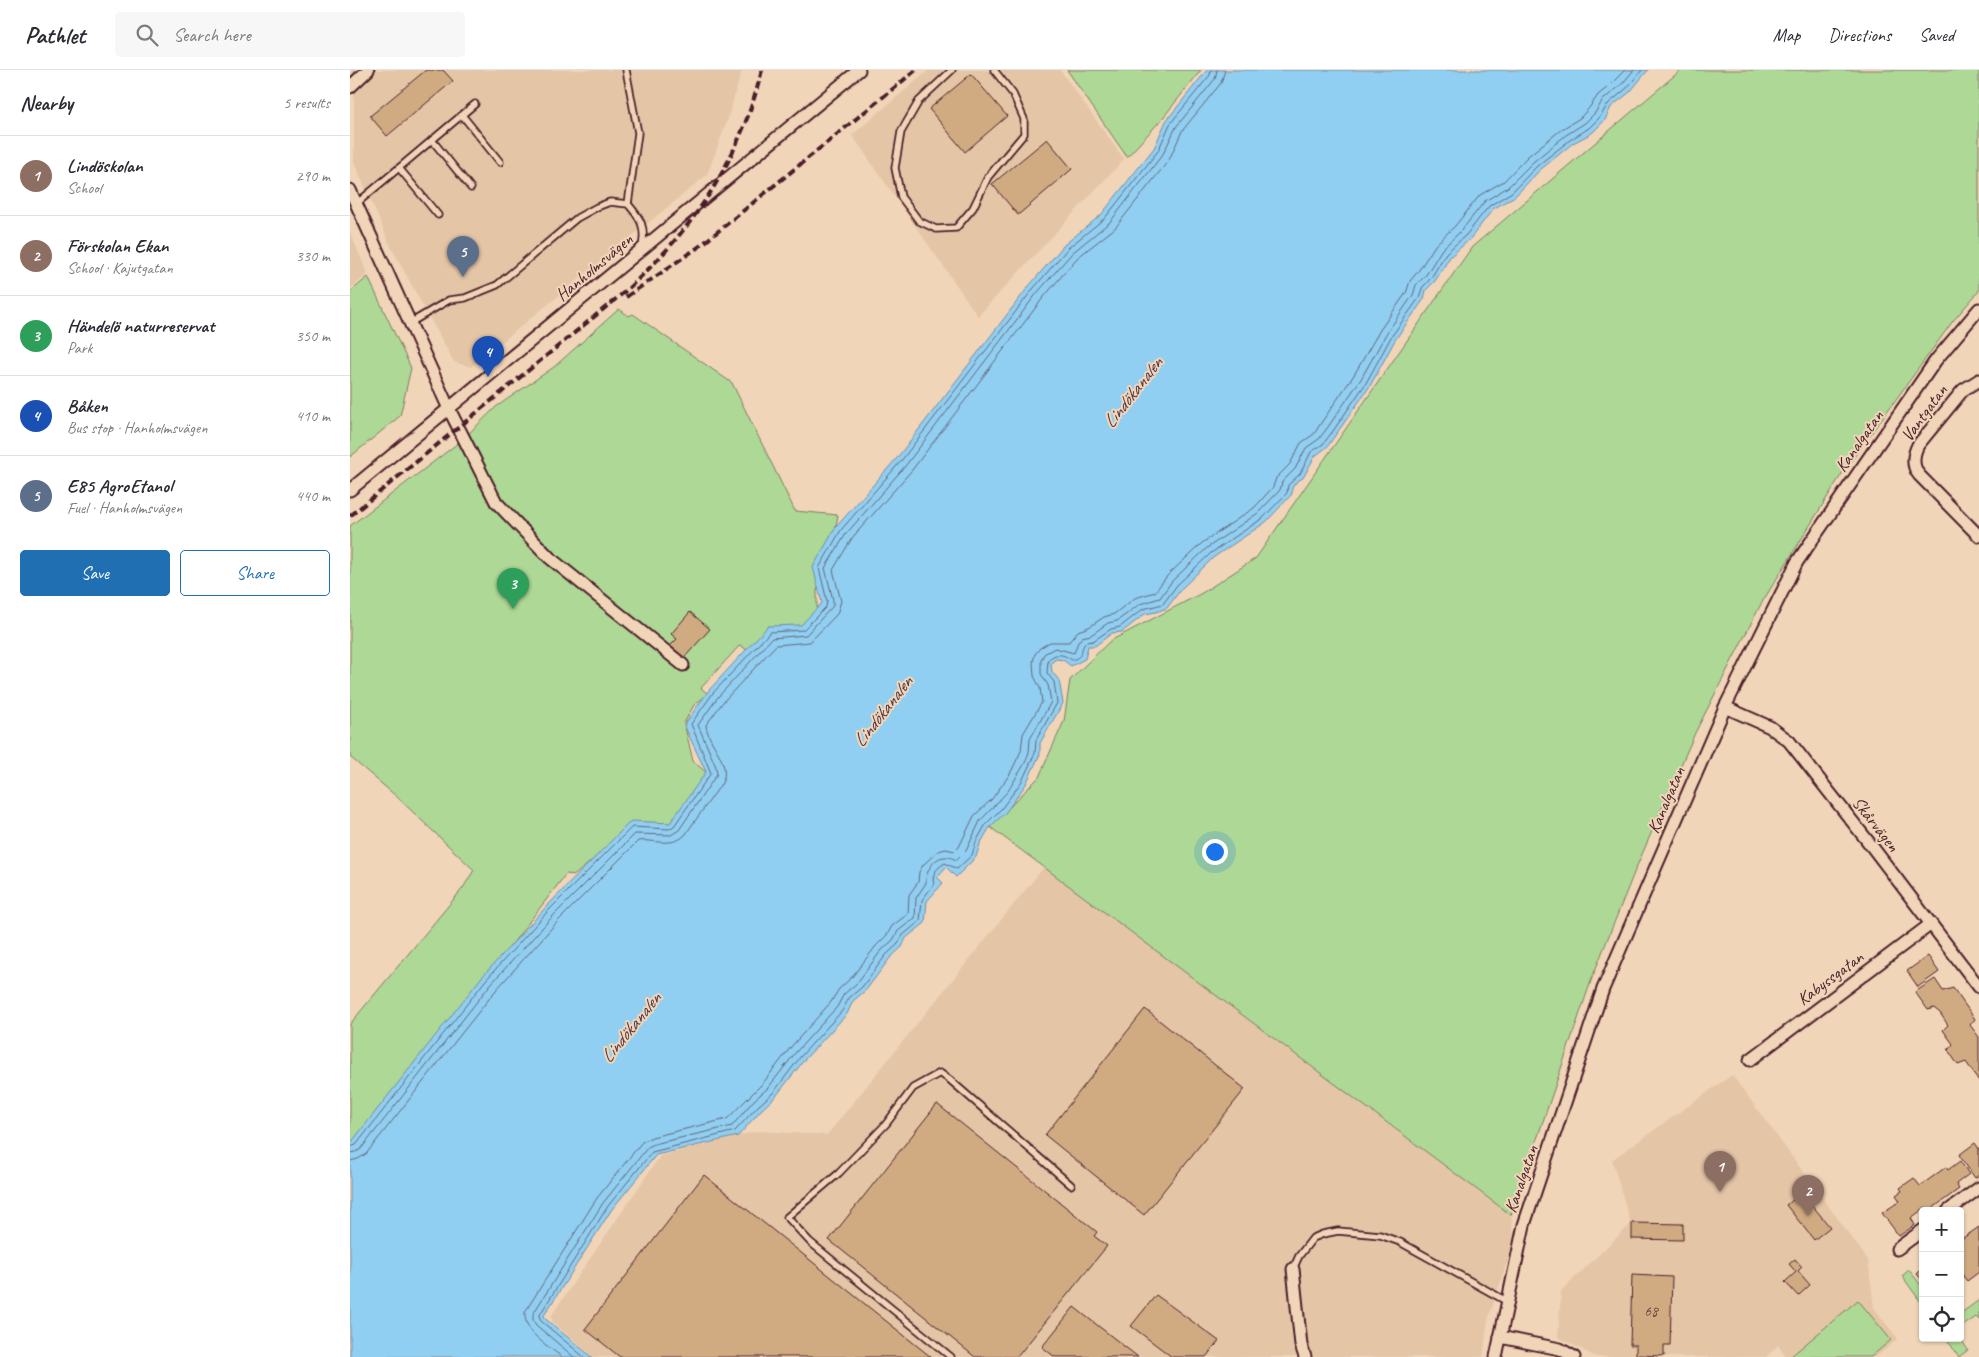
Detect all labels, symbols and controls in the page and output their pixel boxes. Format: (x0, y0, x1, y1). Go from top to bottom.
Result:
search box (115, 12, 465, 57)
text: Pathlet (25, 20, 85, 50)
icon: search (133, 21, 161, 49)
text: Search here (173, 23, 251, 47)
text: Map (1773, 24, 1800, 46)
text: Directions (1828, 24, 1891, 46)
text: Saved (1919, 24, 1954, 46)
text: Nearby (20, 90, 73, 116)
text: 5 results (283, 93, 330, 113)
text: Lindöskolan (67, 154, 143, 178)
text: 1 (32, 166, 40, 186)
text: 290 m (296, 166, 330, 186)
text: School (67, 178, 101, 198)
street label: Hanholmsvägen (551, 228, 638, 306)
text: Förskolan Ekan (67, 234, 168, 258)
pin: 5 (447, 236, 479, 277)
text: 2 (32, 246, 40, 266)
text: 330 m (296, 246, 330, 266)
text: School · Kajutgatan (67, 258, 173, 278)
text: Händelö naturreservat (67, 314, 214, 338)
text: 3 (32, 326, 40, 346)
text: 350 m (296, 326, 330, 346)
pin: 4 (472, 336, 504, 377)
text: Park (67, 338, 92, 358)
water label: Lindökanalen (1098, 351, 1169, 433)
street label: Vantgatan (1896, 380, 1952, 446)
text: Båken (67, 394, 108, 418)
street label: Kanalgatan (1830, 405, 1889, 476)
text: 4 (32, 406, 40, 426)
text: 410 m (296, 406, 330, 426)
text: Bus stop · Hanholmsvägen (67, 418, 207, 438)
text: E85 AgroEtanol (67, 474, 172, 498)
text: 5 (33, 486, 39, 506)
text: 440 m (296, 486, 330, 506)
text: Fuel · Hanholmsvägen (67, 498, 182, 518)
button: Save (20, 550, 170, 596)
button: Share (180, 550, 330, 596)
pin: 3 (497, 568, 529, 609)
water label: Lindökanalen (848, 670, 919, 752)
street label: Kanalgatan (1642, 763, 1690, 837)
street label: Skårvägen (1848, 792, 1905, 857)
your location (1202, 839, 1228, 865)
street label: Kabyssgatan (1792, 945, 1868, 1010)
water label: Lindökanalen (595, 986, 667, 1068)
street label: Kanalgatan (1499, 1141, 1543, 1216)
pin: 1 (1704, 1151, 1736, 1192)
pin: 2 (1792, 1175, 1824, 1216)
map controls (1919, 1207, 1964, 1342)
button: + (1919, 1207, 1964, 1252)
button: − (1919, 1252, 1964, 1297)
button: locate (1919, 1297, 1964, 1342)
house number: 68 (1644, 1302, 1659, 1321)

